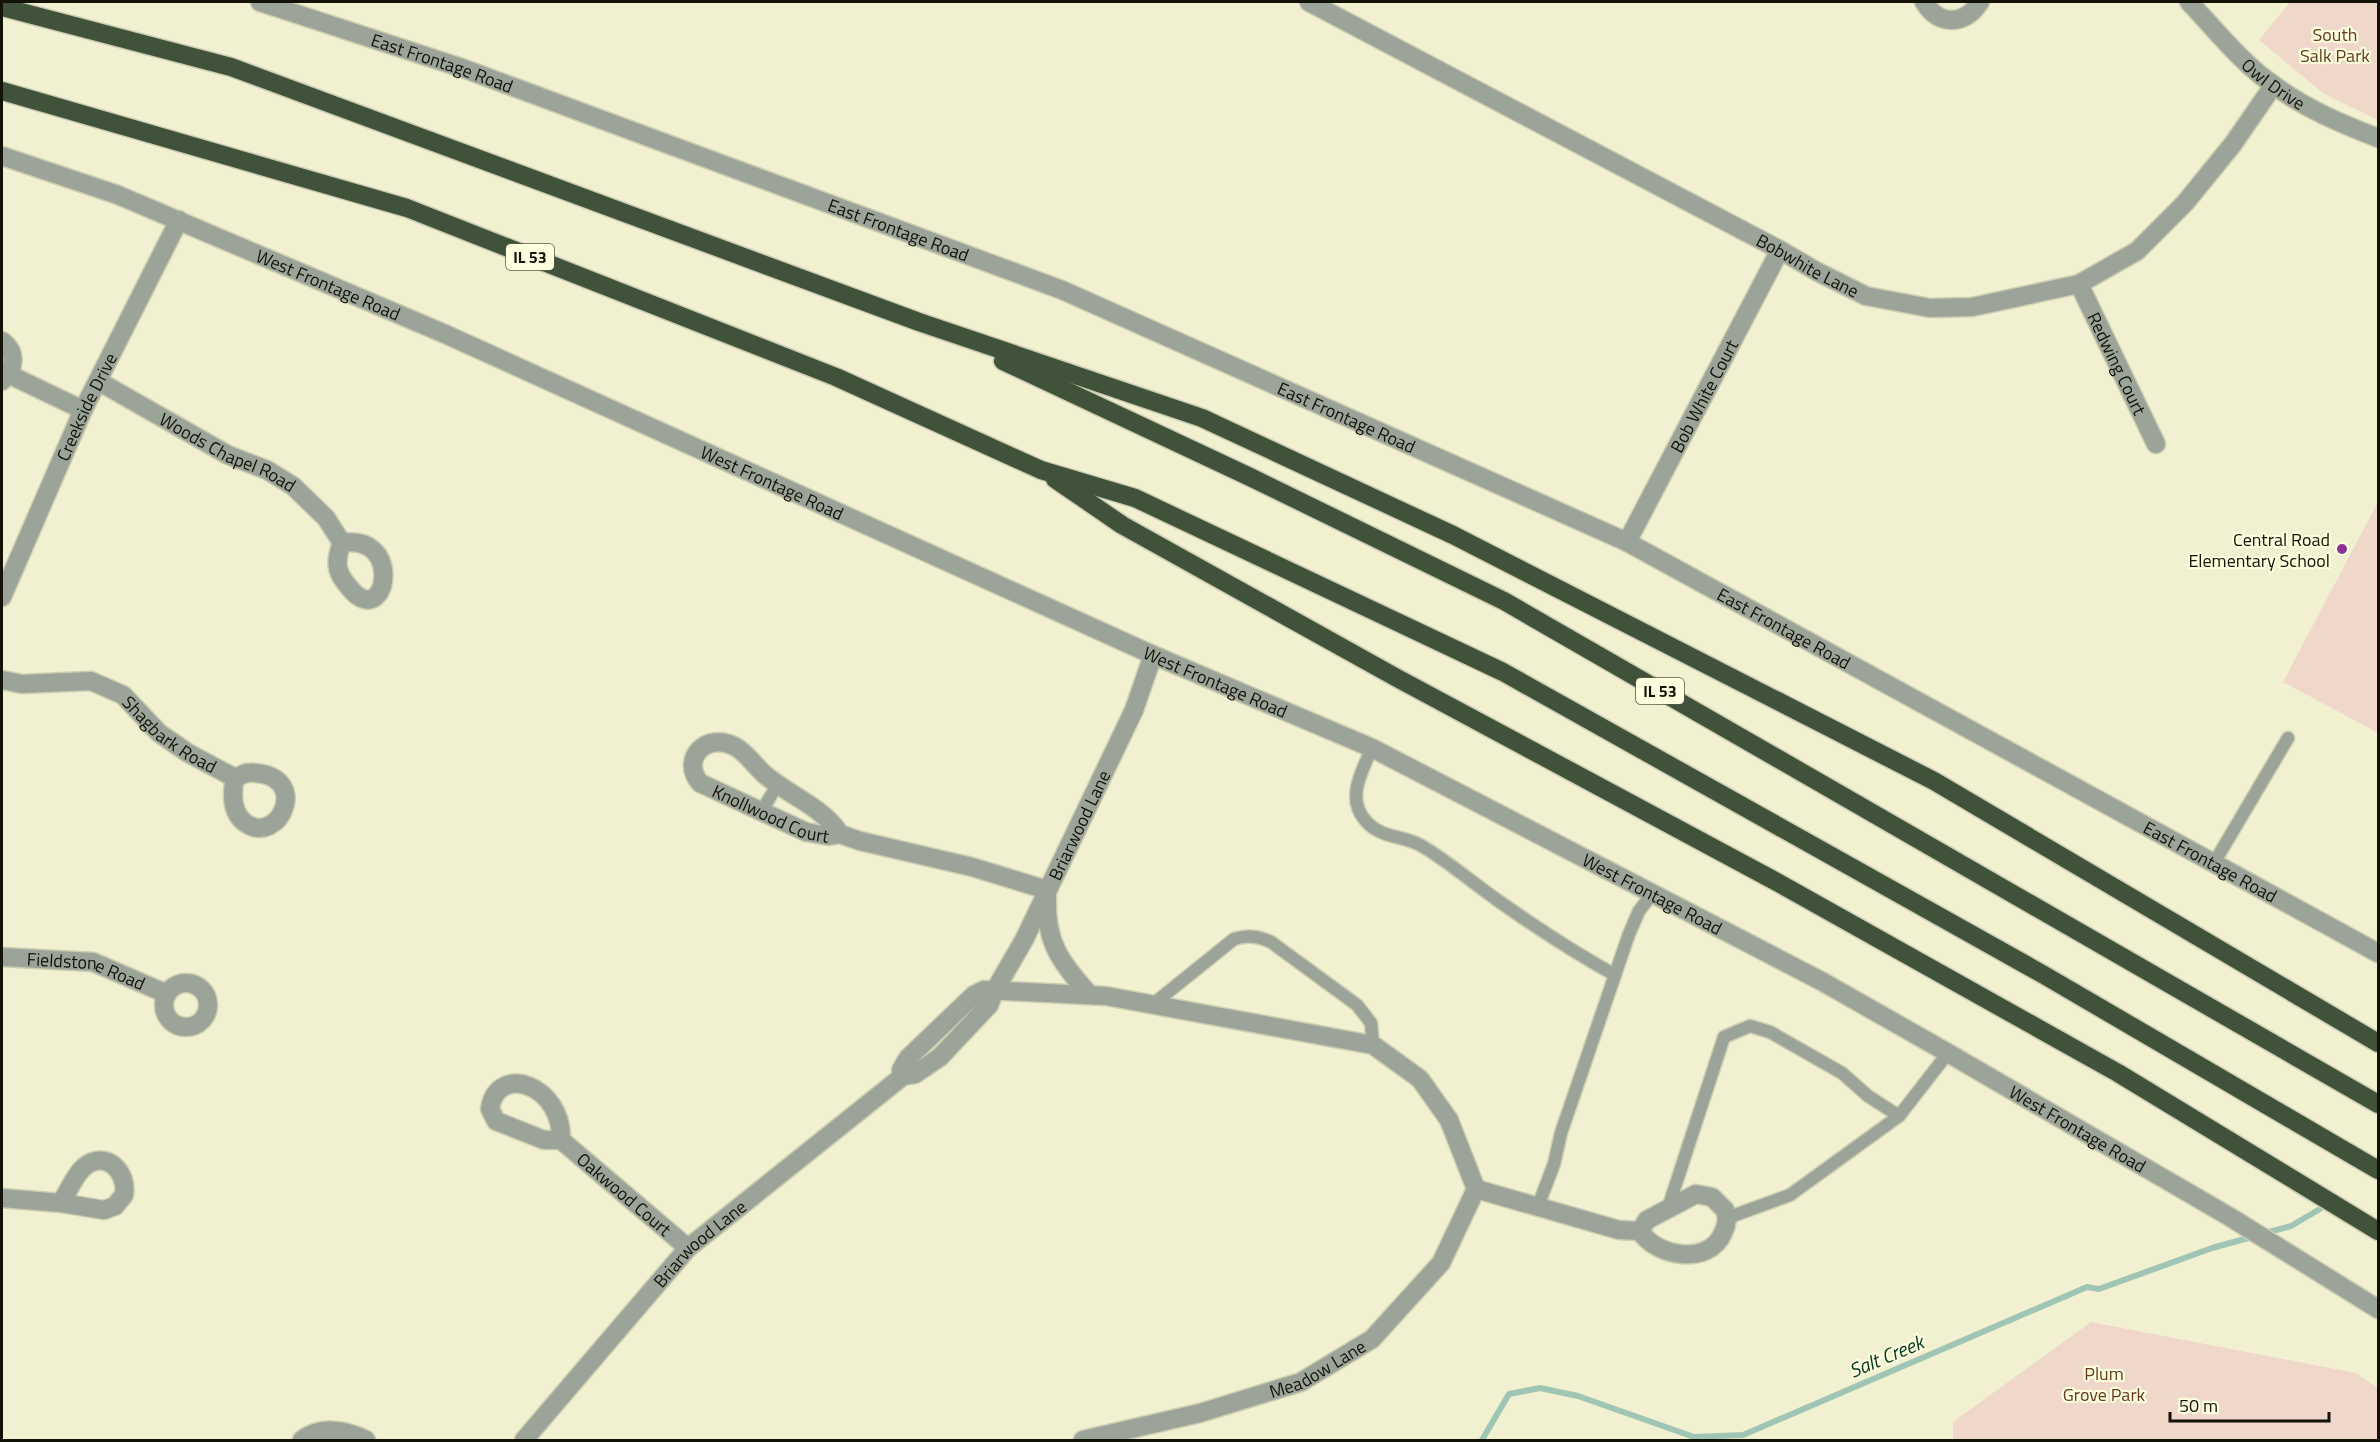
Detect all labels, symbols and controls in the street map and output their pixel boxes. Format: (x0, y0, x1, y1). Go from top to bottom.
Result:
park label: South Salk Park (2300, 21, 2370, 69)
street label: East Frontage Road (368, 26, 517, 99)
street label: Owl Drive (2236, 51, 2310, 116)
street label: East Frontage Road (824, 191, 973, 268)
street label: Bobwhite Lane (1752, 226, 1864, 304)
street label: West Frontage Road (252, 242, 405, 327)
road number: IL 53 (506, 244, 554, 270)
street label: Redwing Court (2081, 307, 2154, 420)
street label: Bob White Court (1663, 334, 1745, 457)
street label: Creekside Drive (49, 348, 123, 465)
street label: East Frontage Road (1273, 374, 1420, 460)
street label: Woods Chapel Road (154, 405, 301, 498)
street label: West Frontage Road (696, 438, 848, 527)
place label: Central Road Elementary School (2188, 526, 2330, 574)
marker: Central Road Elementary School (2335, 542, 2349, 556)
street label: East Frontage Road (1712, 580, 1856, 676)
street label: West Frontage Road (1139, 639, 1292, 724)
road number: IL 53 (1636, 678, 1684, 704)
street label: Shagbark Road (116, 689, 222, 780)
street label: Briarwood Lane (1041, 766, 1117, 885)
street label: Knollwood Court (708, 777, 832, 849)
street label: East Frontage Road (2139, 814, 2282, 909)
street label: West Frontage Road (1578, 846, 1727, 941)
street label: Fieldstone Road (26, 945, 150, 997)
street label: West Frontage Road (2004, 1078, 2151, 1179)
street label: Oakwood Court (571, 1146, 678, 1243)
street label: Briarwood Lane (647, 1193, 752, 1293)
water label: Salt Creek (1844, 1326, 1930, 1386)
street label: Meadow Lane (1266, 1332, 1371, 1405)
park label: Plum Grove Park (2063, 1360, 2146, 1408)
scale bar (2170, 1385, 2329, 1423)
text: 50 m (2179, 1392, 2218, 1419)

